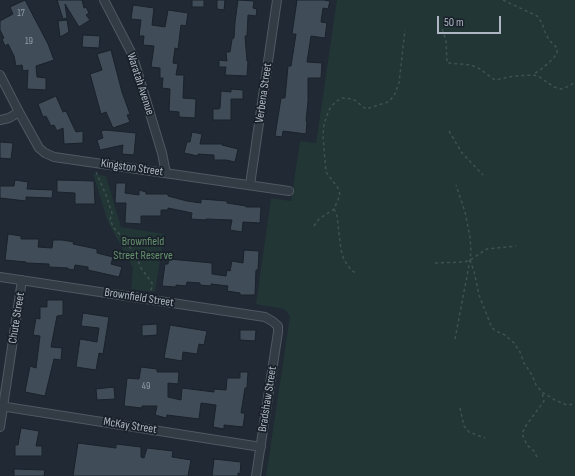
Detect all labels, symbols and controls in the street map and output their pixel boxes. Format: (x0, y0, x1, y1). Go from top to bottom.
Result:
house number: 17 (17, 7, 25, 19)
scale bar (439, 8, 503, 34)
text: 50 m (444, 15, 464, 30)
house number: 19 (25, 35, 33, 47)
street label: Waratah Avenue (123, 51, 157, 117)
street label: Verbena Street (253, 62, 275, 124)
street label: Kingston Street (100, 156, 164, 180)
park label: Brownfield Street Reserve (113, 235, 173, 263)
street label: Brownfield Street (103, 285, 175, 311)
street label: Chute Street (6, 291, 28, 345)
street label: Bradshaw Street (256, 365, 280, 433)
house number: 49 (142, 380, 150, 392)
street label: McKay Street (102, 415, 158, 437)

